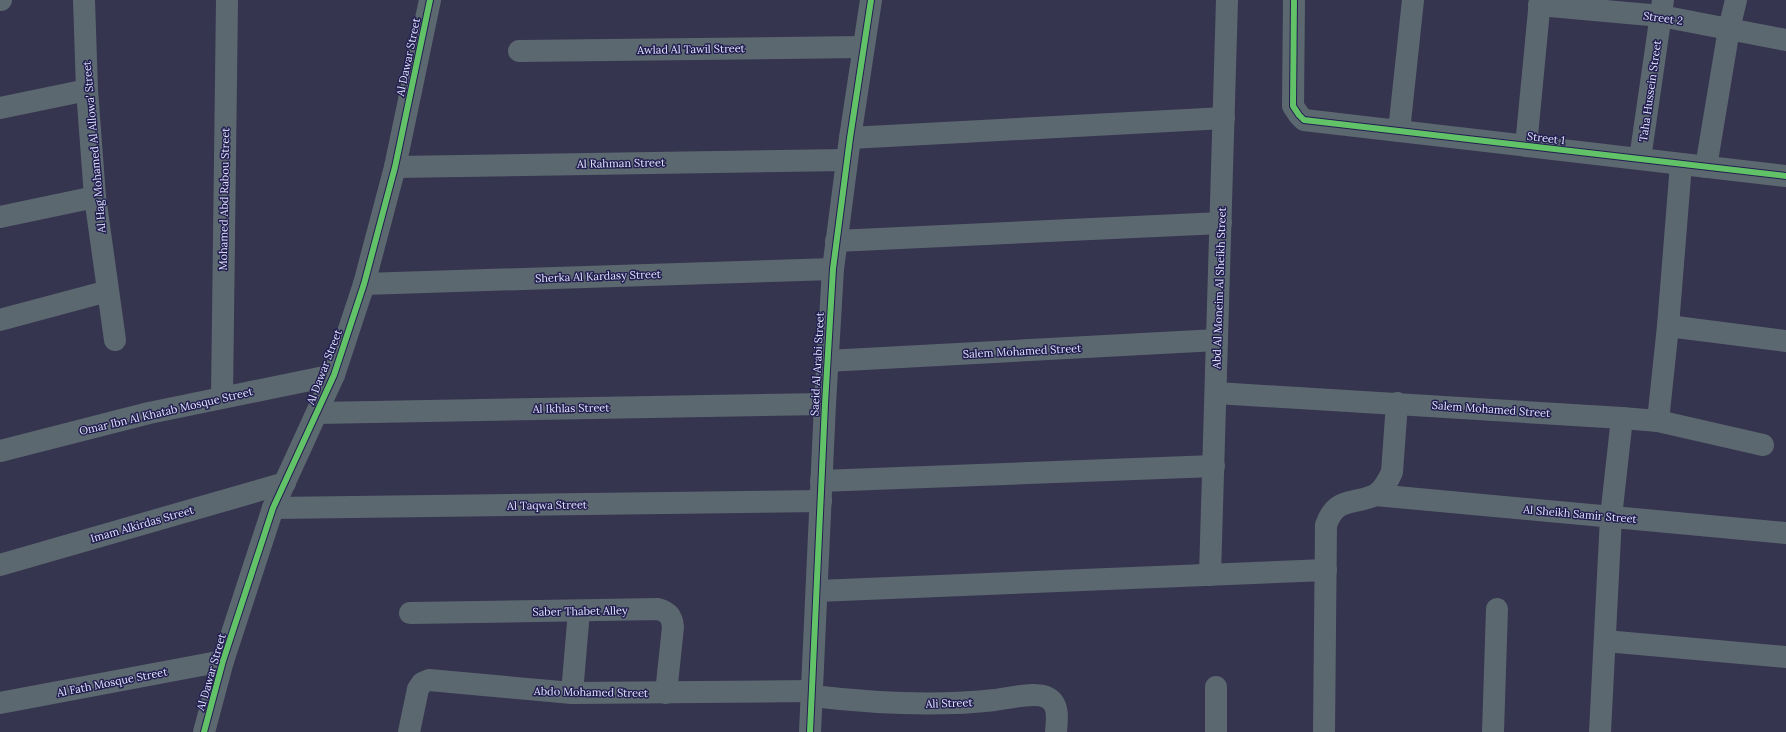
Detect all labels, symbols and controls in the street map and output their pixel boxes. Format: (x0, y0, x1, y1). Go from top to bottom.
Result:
street label: Street 2 (1642, 8, 1684, 28)
street label: Al Dawar Street (393, 16, 423, 98)
street label: Taha Hussein Street (1636, 39, 1664, 143)
street label: Awlad Al Tawil Street (636, 41, 746, 57)
street label: Al Hag Mohamed Al Allowa' Street (79, 60, 109, 234)
street label: Mohamed Abd Rabou Street (216, 127, 232, 270)
street label: Street 1 (1526, 129, 1566, 147)
street label: Al Rahman Street (576, 155, 666, 171)
street label: Abd Al Moneim Al Sheikh Street (1209, 206, 1229, 370)
street label: Sherka Al Kardasy Street (535, 267, 662, 285)
street label: Saeid Al Arabi Street (807, 311, 827, 416)
street label: Al Dawar Street (303, 327, 345, 408)
street label: Salem Mohamed Street (962, 341, 1082, 361)
street label: Omar Ibn Al Khatab Mosque Street (78, 384, 255, 438)
street label: Salem Mohamed Street (1431, 398, 1551, 420)
street label: Al Ikhlas Street (531, 400, 610, 416)
street label: Al Taqwa Street (506, 497, 588, 513)
street label: Imam Alkirdas Street (89, 502, 196, 545)
street label: Al Sheikh Samir Street (1522, 502, 1638, 526)
street label: Saber Thabet Alley (532, 603, 628, 619)
street label: Al Dawar Street (193, 631, 229, 713)
street label: Al Fath Mosque Street (55, 664, 169, 700)
street label: Abdo Mohamed Street (533, 684, 649, 700)
street label: Ali Street (924, 695, 973, 711)

